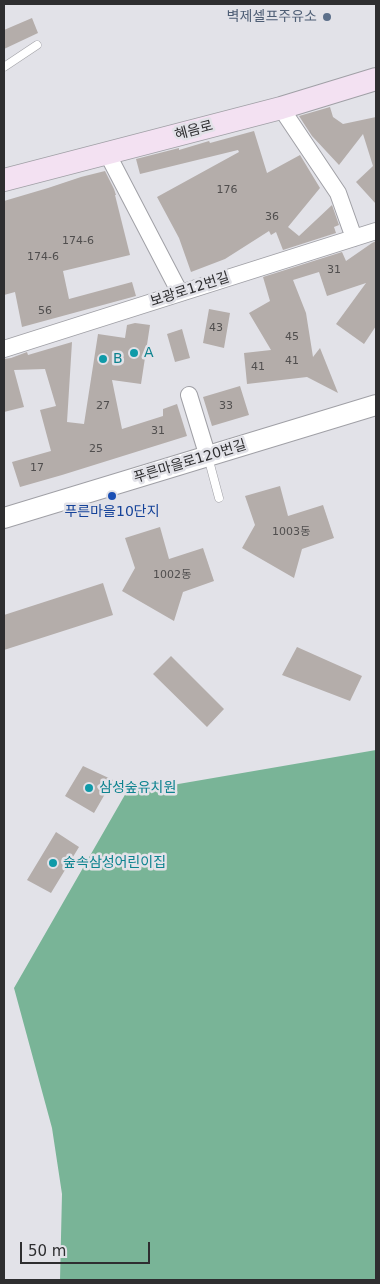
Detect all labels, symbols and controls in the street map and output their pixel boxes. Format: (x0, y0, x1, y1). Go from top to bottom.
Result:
place label: 벽제셀프주유소 (227, 9, 317, 25)
marker: 벽제셀프주유소 (321, 11, 333, 23)
street label: 혜음로 (173, 118, 215, 144)
house number: 176 (217, 183, 237, 197)
house number: 36 (265, 210, 279, 224)
house number: 174-6 (62, 234, 94, 248)
house number: 174-6 (27, 250, 59, 264)
house number: 31 (327, 263, 341, 277)
street label: 보광로12번길 (148, 269, 232, 311)
house number: 56 (38, 304, 52, 318)
house number: 43 (209, 321, 223, 335)
house number: 45 (285, 330, 299, 344)
place label: A (144, 345, 154, 361)
marker: A (128, 347, 140, 359)
place label: B (113, 351, 123, 367)
marker: B (97, 353, 109, 365)
house number: 41 (285, 354, 299, 368)
house number: 41 (251, 360, 265, 374)
house number: 27 (96, 399, 110, 413)
house number: 33 (219, 399, 233, 413)
house number: 31 (151, 424, 165, 438)
street label: 푸른마을로120번길 (132, 437, 248, 487)
house number: 25 (89, 442, 103, 456)
house number: 17 (30, 461, 44, 475)
marker: 푸른마을10단지 (106, 490, 118, 502)
place label: 푸른마을10단지 (64, 504, 160, 520)
house number: 1003동 (272, 525, 310, 539)
house number: 1002동 (153, 568, 191, 582)
place label: 삼성숲유치원 (99, 780, 176, 796)
marker: 삼성숲유치원 (83, 782, 95, 794)
place label: 숲속삼성어린이집 (63, 855, 166, 871)
marker: 숲속삼성어린이집 (47, 857, 59, 869)
scale bar (22, 1232, 152, 1264)
text: 50 m (28, 1242, 66, 1260)

